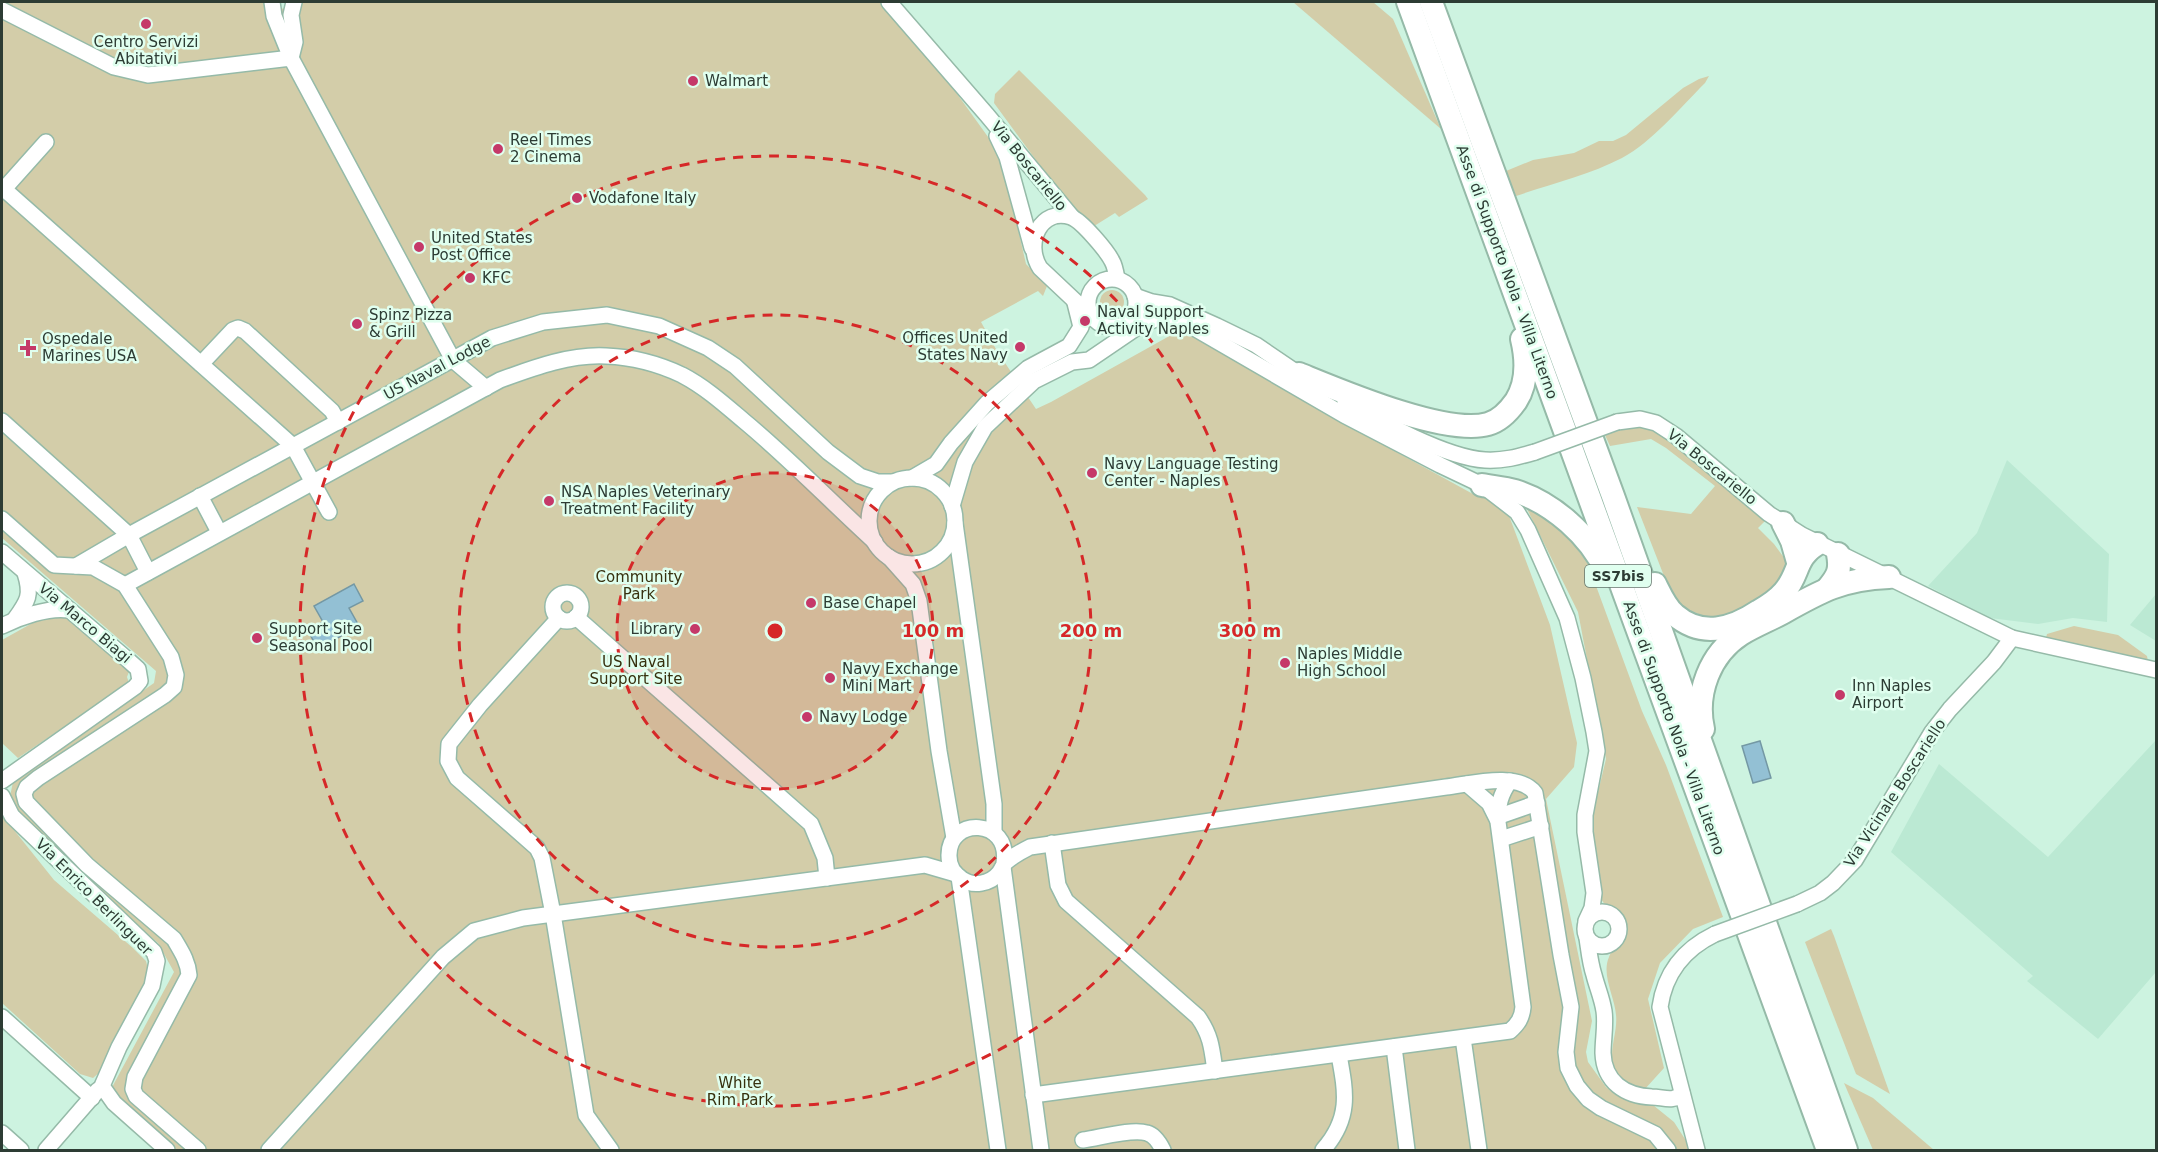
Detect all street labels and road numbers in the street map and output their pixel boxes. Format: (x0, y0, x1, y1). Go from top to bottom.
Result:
street label: Via Boscariello (987, 118, 1071, 214)
street label: Asse di Supporto Nola - Villa Literno (1453, 143, 1561, 401)
street label: US Naval Lodge (381, 332, 493, 404)
street label: Via Boscariello (1664, 425, 1760, 509)
road number: SS7bis (1585, 565, 1651, 587)
street label: Via Marco Biagi (35, 579, 135, 667)
street label: Asse di Supporto Nola - Villa Literno (1620, 599, 1728, 857)
street label: Via Vicinale Boscariello (1840, 715, 1950, 871)
street label: Via Enrico Berlinguer (32, 835, 157, 960)

